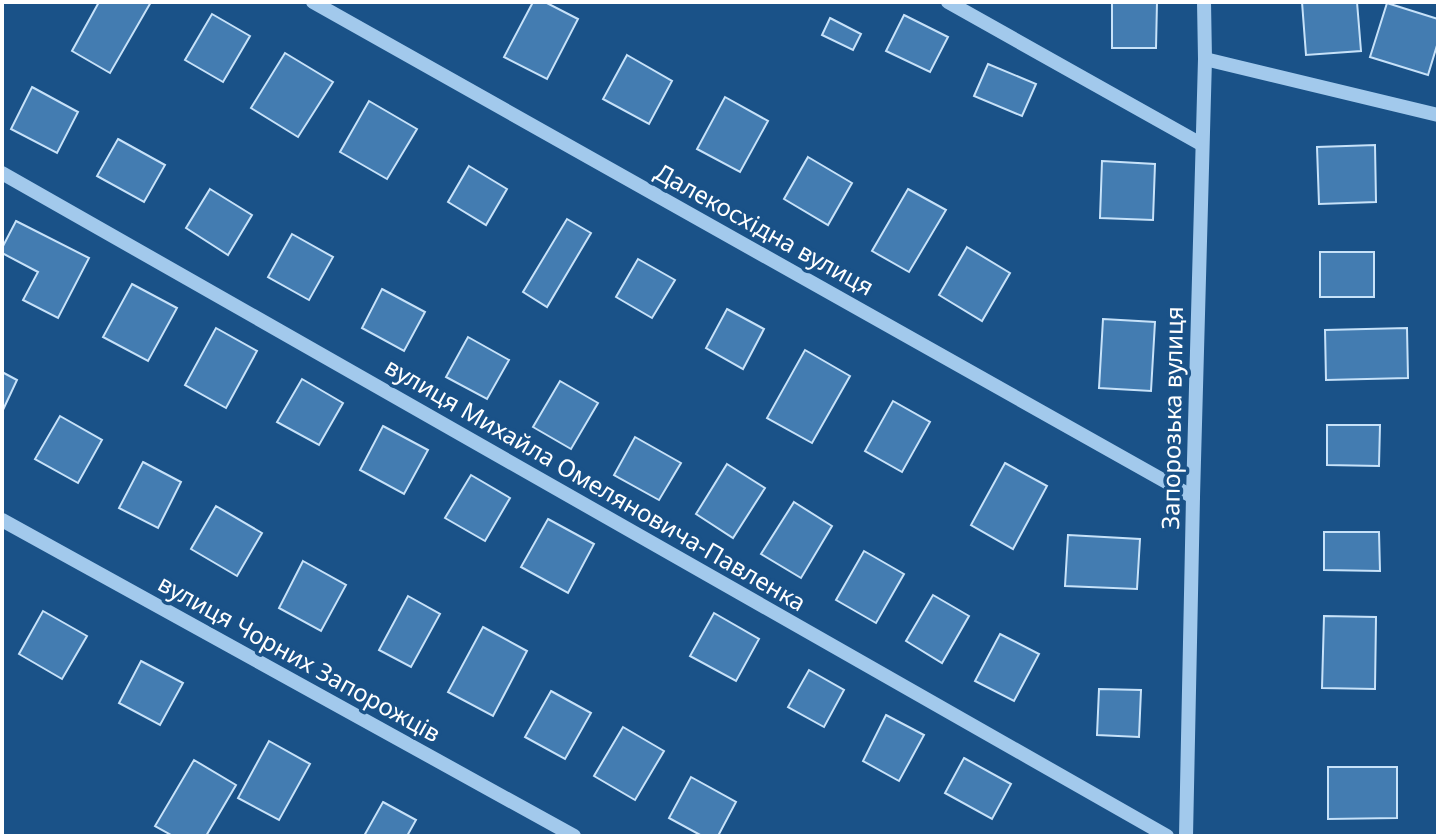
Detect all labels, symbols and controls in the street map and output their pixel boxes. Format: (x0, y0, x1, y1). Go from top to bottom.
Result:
street label: Далекосхідна вулиця (649, 155, 880, 303)
street label: Запорозька вулиця (1153, 306, 1190, 530)
street label: вулиця Михайла Омеляновича-Павленка (379, 349, 812, 618)
street label: вулиця Чорних Запорожців (153, 566, 447, 749)

